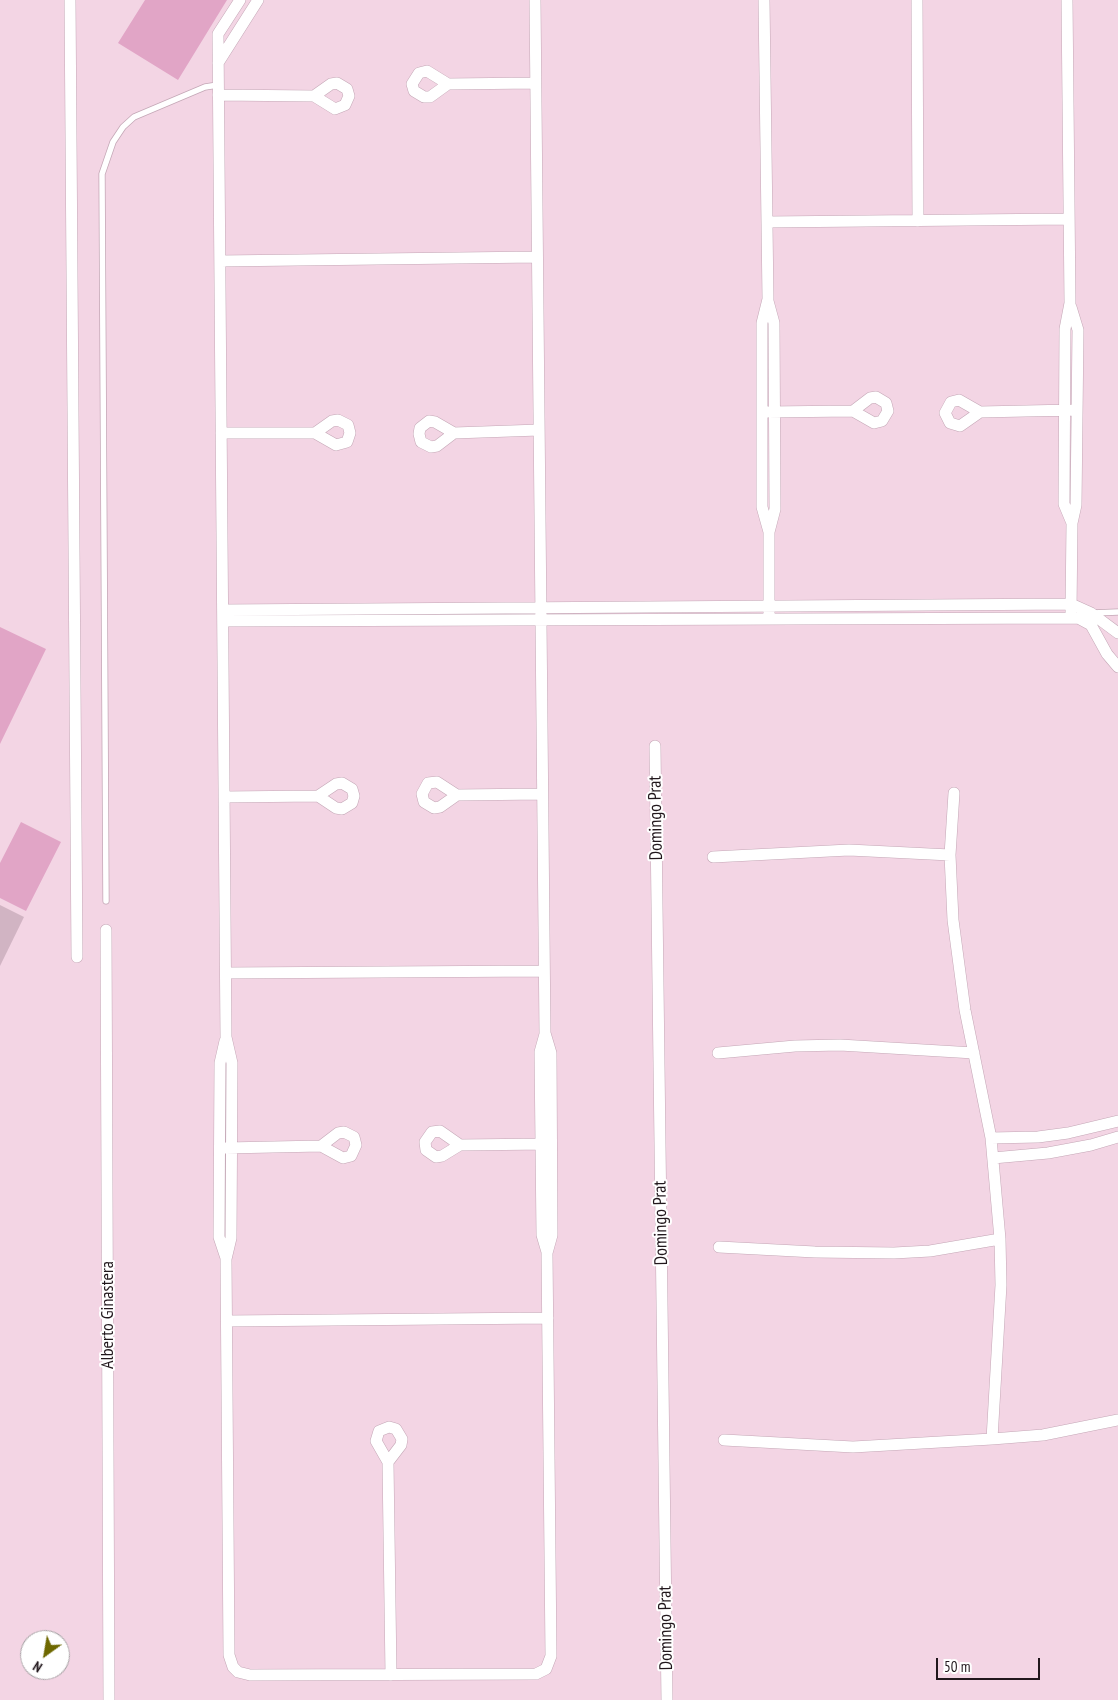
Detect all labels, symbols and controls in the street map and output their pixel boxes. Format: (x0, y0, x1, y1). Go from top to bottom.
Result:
street label: Domingo Prat (644, 775, 668, 861)
street label: Domingo Prat (649, 1180, 673, 1266)
street label: Alberto Ginastera (97, 1261, 119, 1369)
street label: Domingo Prat (654, 1585, 678, 1671)
north arrow (20, 1630, 70, 1680)
scale bar (938, 1648, 1042, 1680)
text: N (30, 1657, 46, 1677)
text: 50 m (944, 1657, 970, 1676)

